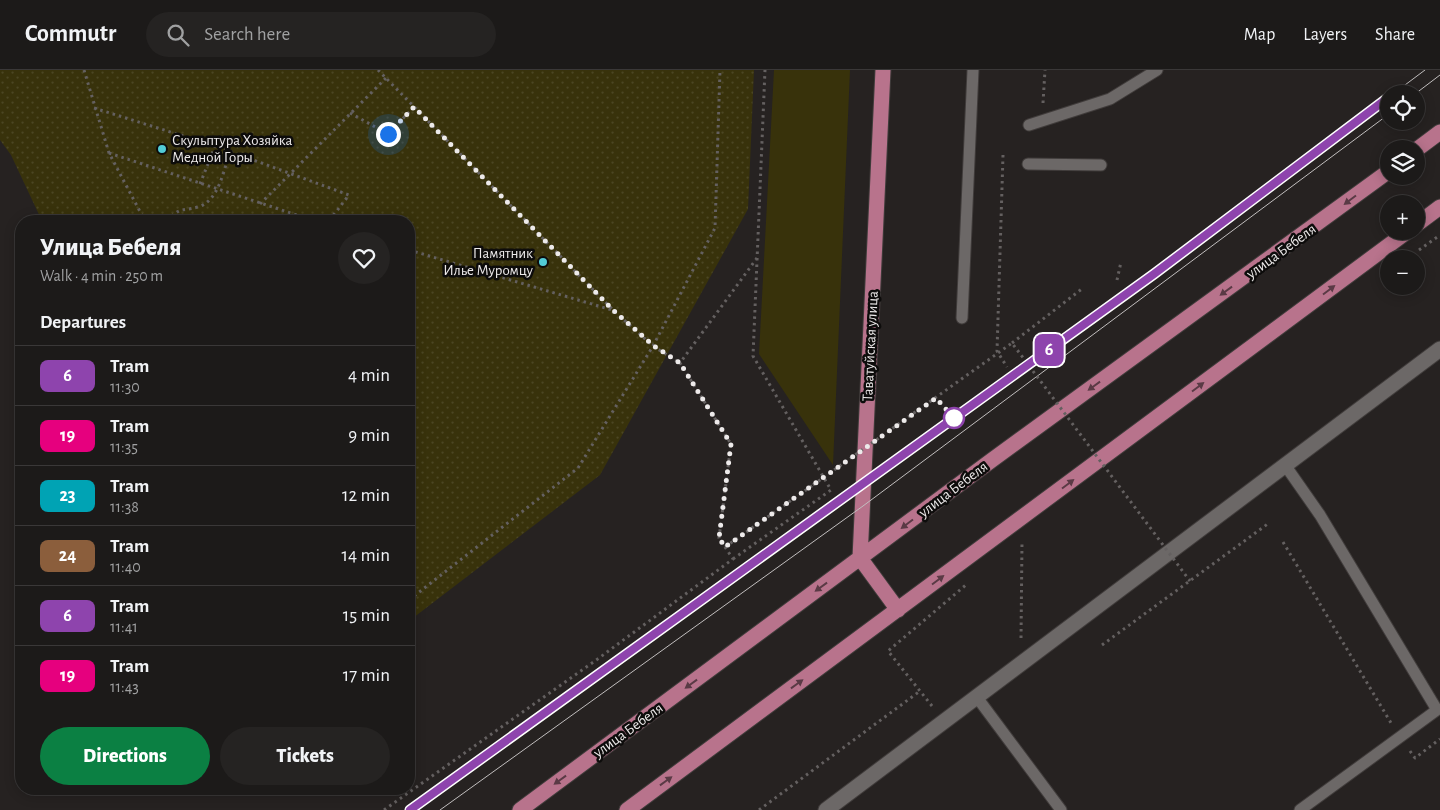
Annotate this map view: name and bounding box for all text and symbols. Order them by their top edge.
search box [146,12,496,57]
icon: search [164,21,192,49]
text: Commutr [25,22,116,46]
text: Search here [204,25,290,44]
text: Map [1244,26,1275,44]
text: Layers [1303,26,1347,44]
text: Share [1375,26,1415,44]
map controls [1380,85,1425,295]
button: locate [1380,85,1425,130]
your location [376,122,401,147]
place label: Скульптура Хозяйка Медной Горы [172,133,292,165]
button: layers [1380,140,1425,185]
marker: Скульптура Хозяйка Медной Горы [156,143,168,155]
one-way arrow [1343,195,1357,205]
button: + [1380,195,1425,240]
street label: улица Бебеля [1243,221,1319,282]
button: heart [338,232,390,284]
text: Улица Бебеля [40,236,181,260]
place label: Памятник Илье Муромцу [443,246,534,278]
button: − [1380,250,1425,295]
marker: Памятник Илье Муромцу [537,256,549,268]
text: Walk · 4 min · 250 m [40,268,163,284]
one-way arrow [1322,285,1336,295]
one-way arrow [1219,286,1233,296]
street label: Таватуйская улица [860,290,881,402]
text: Departures [40,313,126,332]
line badge: 6 [1033,334,1065,366]
text: 6 [1045,341,1053,359]
text: Tram [110,357,149,376]
text: 4 min [348,366,390,385]
text: 6 [63,367,72,385]
text: 11:30 [110,379,140,395]
one-way arrow [1087,381,1101,391]
one-way arrow [1191,381,1204,392]
unlabelled marker [943,407,965,429]
text: Tram [110,417,149,436]
text: 9 min [348,426,390,445]
text: 19 [60,427,75,445]
text: 11:35 [110,439,138,455]
street label: улица Бебеля [915,459,991,521]
text: Tram [110,477,149,496]
one-way arrow [1061,478,1074,489]
text: 12 min [342,486,390,505]
text: 23 [59,487,76,505]
text: 11:38 [110,499,139,515]
one-way arrow [900,519,914,529]
text: Tram [110,537,149,556]
text: 14 min [342,546,390,565]
text: 24 [59,547,76,565]
text: 11:40 [110,559,141,575]
one-way arrow [931,575,944,586]
one-way arrow [814,582,828,592]
text: Tram [110,597,149,616]
text: 15 min [343,606,390,625]
text: 6 [63,607,72,625]
text: 11:41 [110,619,138,635]
text: Tram [110,657,149,676]
text: 17 min [343,666,390,685]
text: 19 [60,667,75,685]
text: 11:43 [110,679,139,695]
one-way arrow [684,679,698,689]
one-way arrow [790,679,803,690]
street label: улица Бебеля [590,700,666,761]
button: Directions [40,727,210,785]
button: Tickets [220,727,390,785]
one-way arrow [554,775,567,786]
one-way arrow [660,776,673,786]

